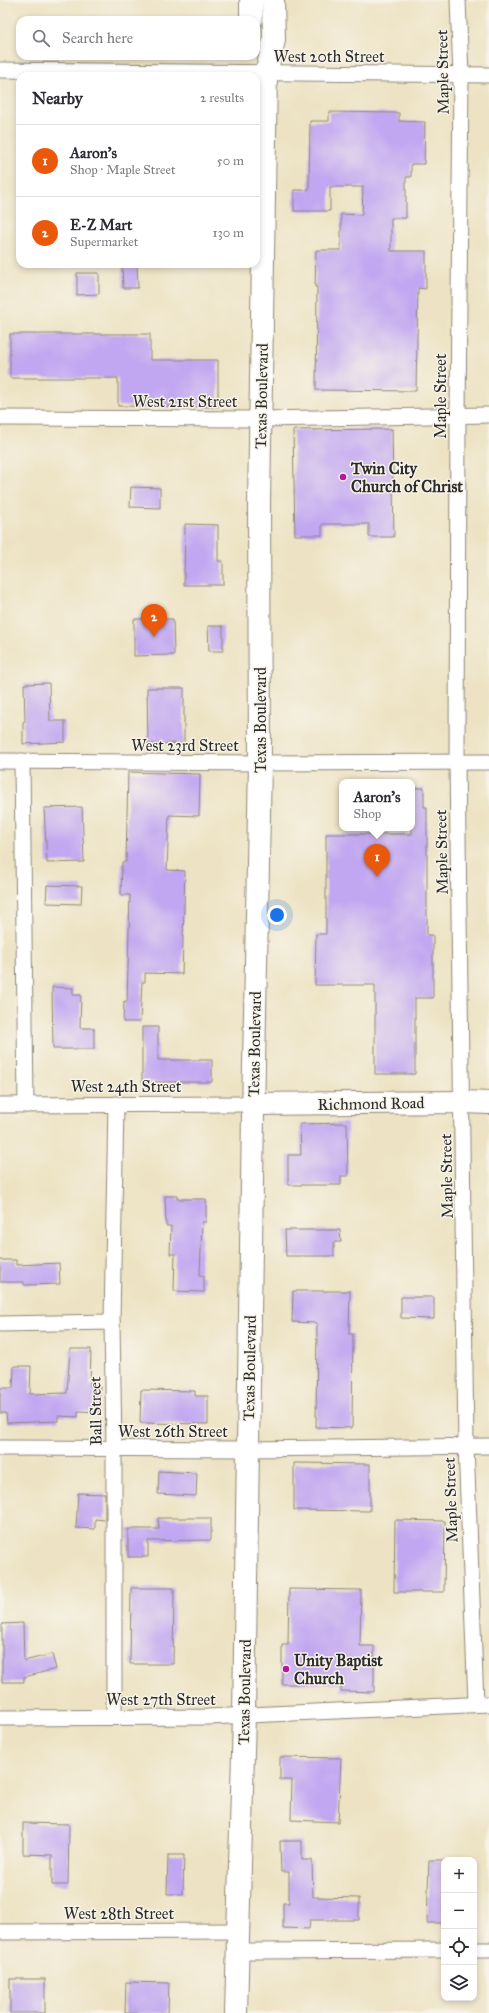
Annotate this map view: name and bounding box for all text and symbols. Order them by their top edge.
search box [16,16,260,60]
icon: search [30,27,52,49]
text: Search here [62,29,133,47]
street label: Maple Street [432,29,453,115]
street label: West 20th Street [273,47,385,66]
text: Nearby [32,88,83,109]
text: 2 results [200,90,244,106]
text: Aaron's [70,144,117,162]
text: 1 [42,153,48,169]
text: 50 m [217,153,244,169]
text: Shop · Maple Street [70,162,176,178]
text: E-Z Mart [70,216,132,234]
text: 2 [42,225,48,241]
text: 130 m [212,225,244,241]
text: Supermarket [70,234,138,250]
street label: Texas Boulevard [251,343,272,449]
street label: Maple Street [431,353,450,439]
street label: West 21st Street [132,392,238,411]
place label: Twin City Church of Christ [350,459,463,496]
marker: Twin City Church of Christ [338,472,348,482]
pin: 2 [141,604,167,637]
street label: Texas Boulevard [251,667,270,773]
street label: West 23rd Street [131,736,239,755]
popup [339,779,415,831]
text: Aaron's [354,788,400,806]
text: Shop [354,806,381,822]
street label: Maple Street [431,809,452,895]
pin: 1 [364,844,390,877]
your location [267,905,287,925]
street label: Texas Boulevard [244,991,265,1097]
street label: West 24th Street [71,1077,182,1096]
street label: Richmond Road [317,1093,425,1114]
street label: Maple Street [436,1133,457,1219]
street label: Texas Boulevard [239,1315,260,1421]
street label: Ball Street [85,1376,106,1446]
street label: West 26th Street [118,1422,228,1441]
street label: Maple Street [440,1457,461,1543]
street label: Texas Boulevard [234,1639,255,1745]
place label: Unity Baptist Church [294,1651,383,1688]
marker: Unity Baptist Church [281,1664,291,1674]
street label: West 27th Street [106,1690,216,1709]
map controls [441,1857,477,2001]
button: + [441,1857,477,1893]
button: − [441,1893,477,1929]
street label: West 28th Street [64,1904,174,1923]
button: locate [441,1929,477,1965]
button: layers [441,1965,477,2001]

